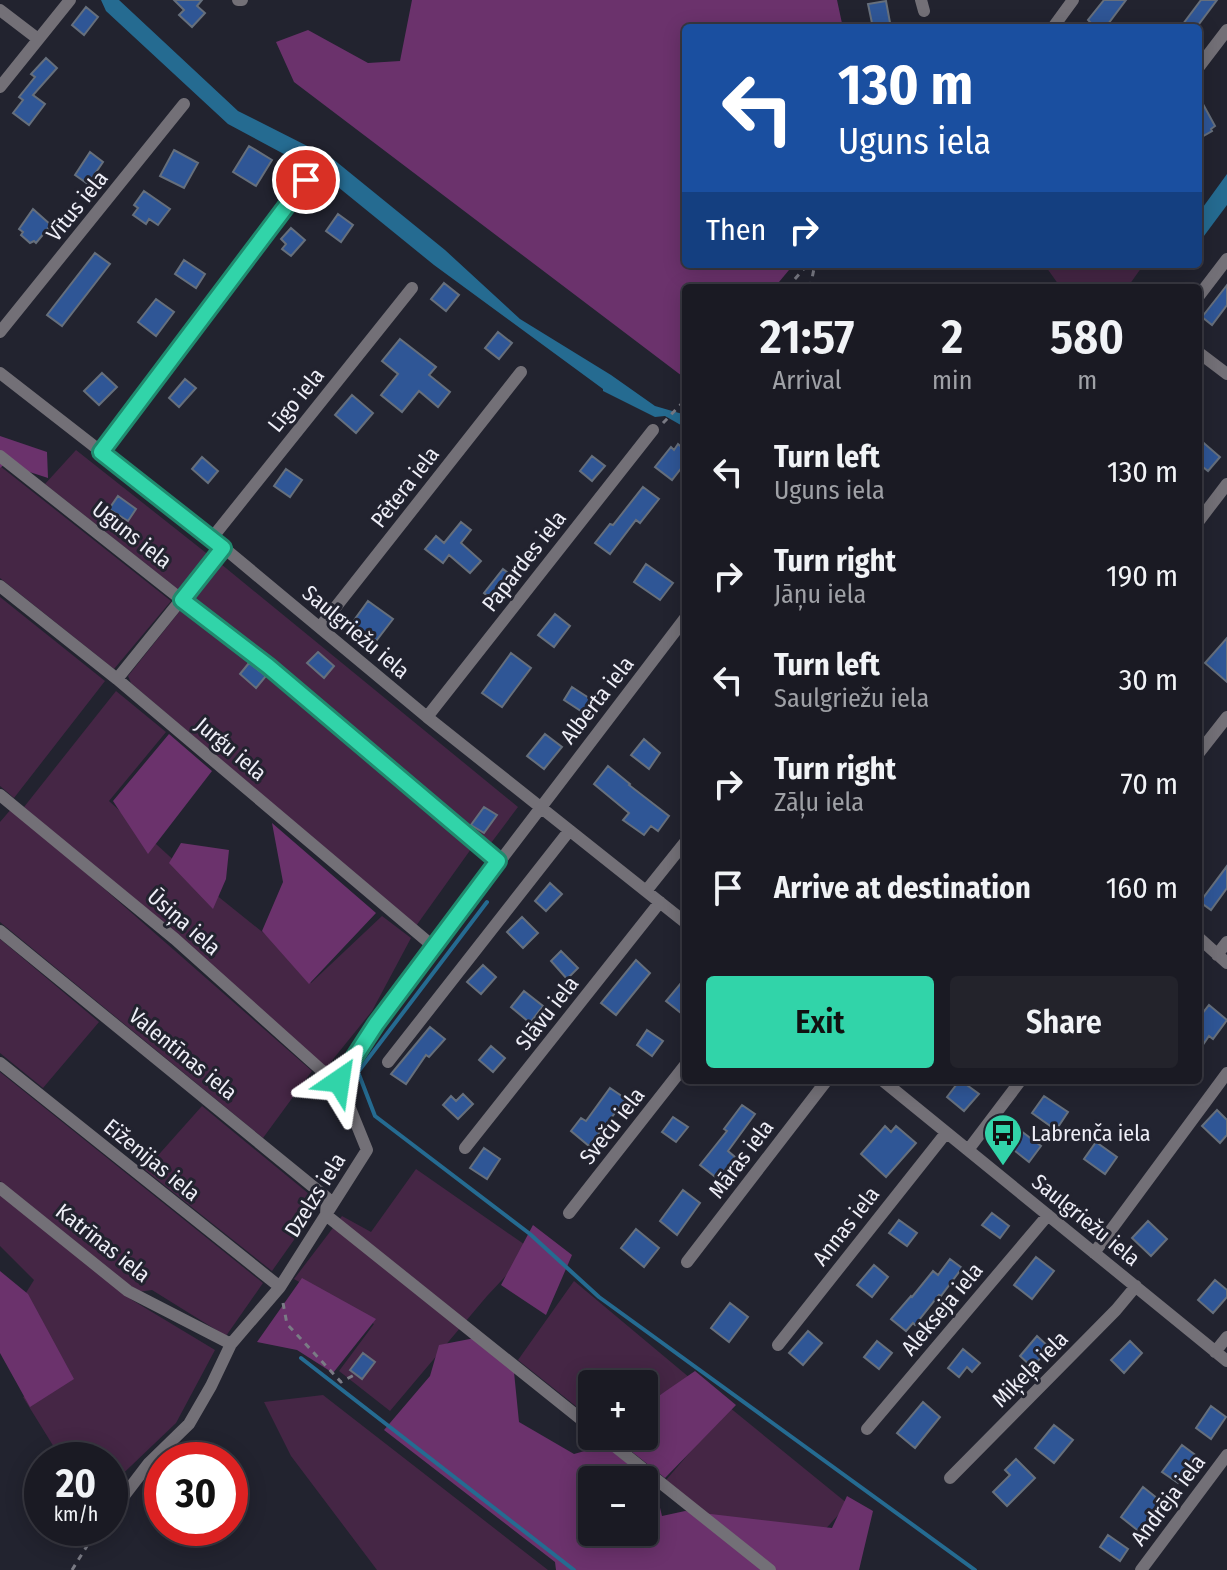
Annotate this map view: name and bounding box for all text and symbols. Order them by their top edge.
text: 130 m [838,52,973,119]
icon: left [706,56,810,160]
text: Uguns iela [838,120,991,164]
pin [272,146,340,214]
icon: arrive [284,158,328,202]
street label: Vītus iela [40,165,114,247]
icon: right [782,208,826,252]
text: Then [706,212,766,248]
text: 21:57 [760,308,854,366]
text: 2 [941,308,963,366]
text: 580 [1050,308,1124,366]
street label: Līgo iela [262,362,330,438]
text: Arrival [773,365,842,396]
text: min [932,365,972,396]
text: m [1077,365,1097,396]
text: Turn left [774,439,880,475]
street label: Pētera iela [365,441,445,533]
icon: left [706,450,750,494]
text: 130 m [1107,454,1178,490]
text: Uguns iela [774,475,885,506]
street label: Uguns iela [87,496,177,574]
street label: Papardes iela [476,505,572,617]
text: Turn right [774,543,896,579]
icon: right [706,554,750,598]
text: 190 m [1106,558,1178,594]
street label: Saulgriežu iela [297,579,415,685]
text: Jāņu iela [774,579,866,610]
text: Turn left [774,647,880,683]
street label: Alberta iela [554,651,640,749]
icon: left [706,658,750,702]
text: 30 m [1119,662,1178,698]
text: Saulgriežu iela [774,683,929,714]
street label: Jurģu iela [190,711,272,787]
text: Turn right [774,751,896,787]
icon: right [706,762,750,806]
text: 70 m [1120,766,1178,802]
text: Zāļu iela [774,787,864,818]
icon: arrive [706,866,750,910]
text: Arrive at destination [774,870,1031,906]
text: 160 m [1106,870,1178,906]
street label: Ūsiņa iela [141,883,226,962]
street label: Slāvu iela [510,971,584,1055]
button: Exit [706,976,934,1068]
button: Share [950,976,1178,1068]
street label: Valentīnas iela [123,1002,243,1106]
position arrow [297,1039,381,1123]
street label: Sveču iela [574,1082,650,1170]
bus stop icon: Labrenča iela [982,1112,1024,1167]
street label: Eiženijas iela [98,1113,206,1207]
street label: Māras iela [703,1114,779,1204]
place label: Labrenča iela [1031,1120,1151,1147]
street label: Dzelzs iela [279,1148,351,1242]
street label: Saulgriežu iela [1026,1168,1146,1272]
street label: Annas iela [807,1181,885,1271]
street label: Katrīnas iela [50,1198,156,1288]
street label: Alekseja iela [895,1257,989,1361]
street label: Miķeļa iela [986,1325,1074,1413]
map controls [578,1370,658,1546]
button: + [578,1370,658,1450]
speed limit sign: 30 [144,1442,248,1546]
street label: Andrēja iela [1125,1449,1211,1551]
text: 20 [56,1460,96,1508]
button: − [578,1466,658,1546]
text: km/h [54,1502,98,1526]

